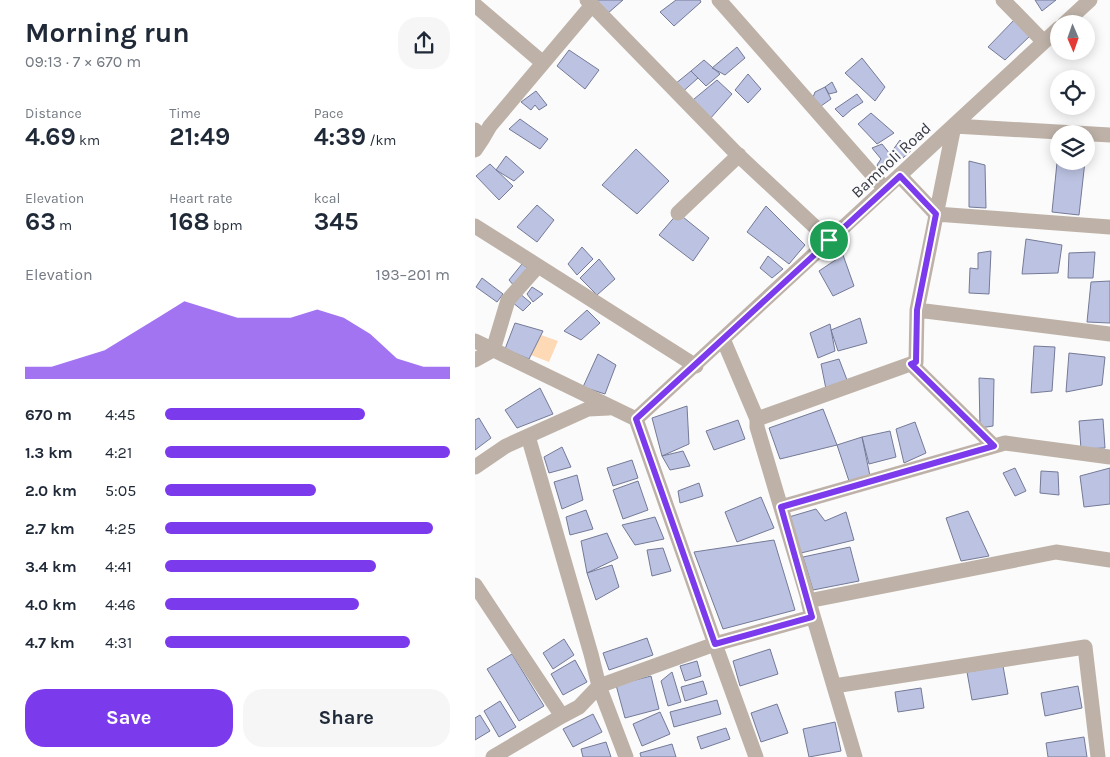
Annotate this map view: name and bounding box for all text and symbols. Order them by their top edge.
north arrow [1050,15,1095,60]
map controls [1050,15,1095,170]
text: Morning run [25,16,190,49]
button: share [398,17,450,69]
text: 09:13 · 7 × 670 m [25,52,141,71]
button: locate [1050,70,1095,115]
text: Distance [25,105,82,122]
text: Time [169,105,201,122]
text: Pace [314,105,344,122]
street label: Bamnoli Road [847,118,935,202]
text: 4.69 [25,122,76,151]
text: 21:49 [169,122,230,151]
text: 4:39 [314,122,366,151]
button: layers [1050,125,1095,170]
text: km [76,132,100,149]
text: /km [366,132,396,149]
text: Elevation [25,190,84,207]
text: Heart rate [169,190,232,207]
text: kcal [314,190,340,207]
text: 63 [25,207,56,236]
text: 168 [169,207,210,236]
text: 345 [314,207,359,236]
text: m [56,217,72,234]
text: bpm [210,217,243,234]
pin [808,219,850,261]
icon: arrive [815,226,843,254]
text: Elevation [25,265,93,284]
text: 193–201 m [376,265,450,284]
text: 670 m [25,405,72,424]
text: 4:45 [105,405,136,424]
text: 1.3 km [25,443,73,462]
text: 4:21 [105,443,132,462]
text: 2.0 km [25,481,77,500]
text: 5:05 [105,481,136,500]
text: 2.7 km [25,519,75,538]
text: 4:25 [105,519,136,538]
text: 3.4 km [25,557,77,576]
text: 4:41 [105,557,132,576]
text: 4.0 km [25,595,77,614]
text: 4:46 [105,595,136,614]
text: 4.7 km [25,633,75,652]
text: 4:31 [105,633,132,652]
button: Save [25,689,233,747]
button: Share [243,689,450,747]

